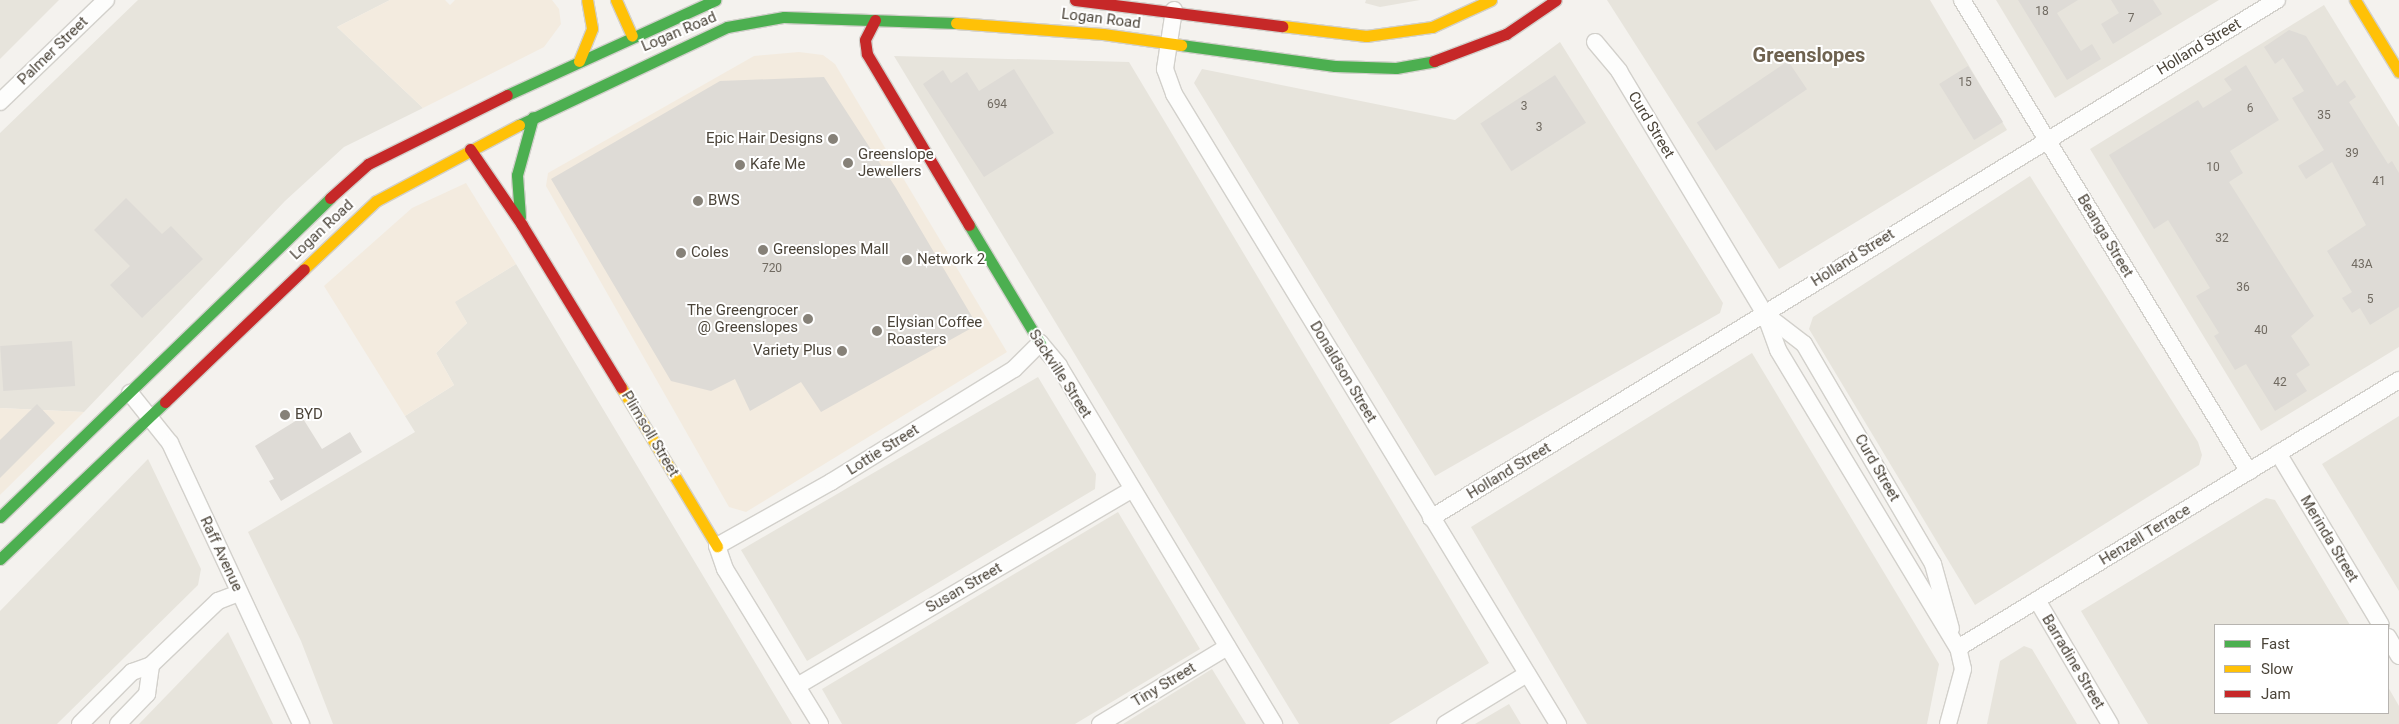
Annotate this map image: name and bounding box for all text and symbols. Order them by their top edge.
street label: Logan Road [1060,5,1142,33]
house number: 18 [2035,5,2049,19]
street label: Logan Road [639,8,719,56]
house number: 7 [2128,12,2134,26]
street label: Palmer Street [14,13,92,89]
street label: Holland Street [2154,15,2244,79]
district label: Greenslopes [1753,43,1865,67]
house number: 15 [1958,76,1972,90]
street label: Curd Street [1624,88,1678,162]
house number: 694 [987,98,1007,112]
house number: 3 [1521,100,1527,114]
house number: 6 [2247,102,2253,116]
house number: 35 [2317,109,2331,123]
house number: 3 [1536,121,1542,135]
place label: Epic Hair Designs [706,130,823,148]
marker: Epic Hair Designs [827,133,839,145]
place label: Greenslope Jewellers [858,145,934,180]
house number: 39 [2345,147,2359,161]
place label: Kafe Me [750,156,805,174]
marker: Greenslope Jewellers [842,157,854,169]
marker: Kafe Me [734,159,746,171]
house number: 10 [2206,161,2220,175]
house number: 41 [2372,175,2386,189]
street label: Beanga Street [2073,191,2137,281]
place label: BWS [708,192,740,210]
marker: BWS [692,195,704,207]
street label: Logan Road [287,196,357,264]
street label: Holland Street [1808,225,1898,291]
house number: 32 [2215,232,2229,246]
place label: Greenslopes Mall [773,241,889,259]
place label: Coles [691,244,729,262]
marker: Greenslopes Mall [757,244,769,256]
marker: Coles [675,247,687,259]
place label: Network 2 [917,251,985,269]
marker: Network 2 [901,254,913,266]
house number: 43A [2351,258,2373,272]
house number: 720 [762,262,782,276]
house number: 36 [2236,281,2250,295]
house number: 5 [2367,293,2373,307]
place label: The Greengrocer @ Greenslopes [687,301,798,336]
marker: The Greengrocer @ Greenslopes [802,313,814,325]
place label: Elysian Coffee Roasters [887,313,982,348]
street label: Donaldson Street [1306,318,1380,426]
house number: 40 [2254,324,2268,338]
marker: Elysian Coffee Roasters [871,325,883,337]
street label: Sackville Street [1025,326,1095,422]
place label: Variety Plus [753,342,832,360]
marker: Variety Plus [836,345,848,357]
house number: 42 [2273,376,2287,390]
street label: Plimsoll Street [617,388,683,480]
place label: BYD [295,406,323,424]
marker: BYD [279,409,291,421]
street label: Lottie Street [844,421,922,479]
street label: Curd Street [1851,431,1903,505]
street label: Holland Street [1464,439,1554,503]
street label: Merinda Street [2296,492,2362,586]
street label: Henzell Terrace [2096,501,2194,569]
street label: Raff Avenue [196,514,246,594]
street label: Susan Street [923,559,1005,617]
street label: Barradine Street [2038,611,2108,713]
legend [2214,624,2389,714]
text: Fast [2261,635,2290,653]
street label: Tiny Street [1129,659,1199,711]
text: Slow [2261,660,2293,678]
text: Jam [2261,685,2291,703]

